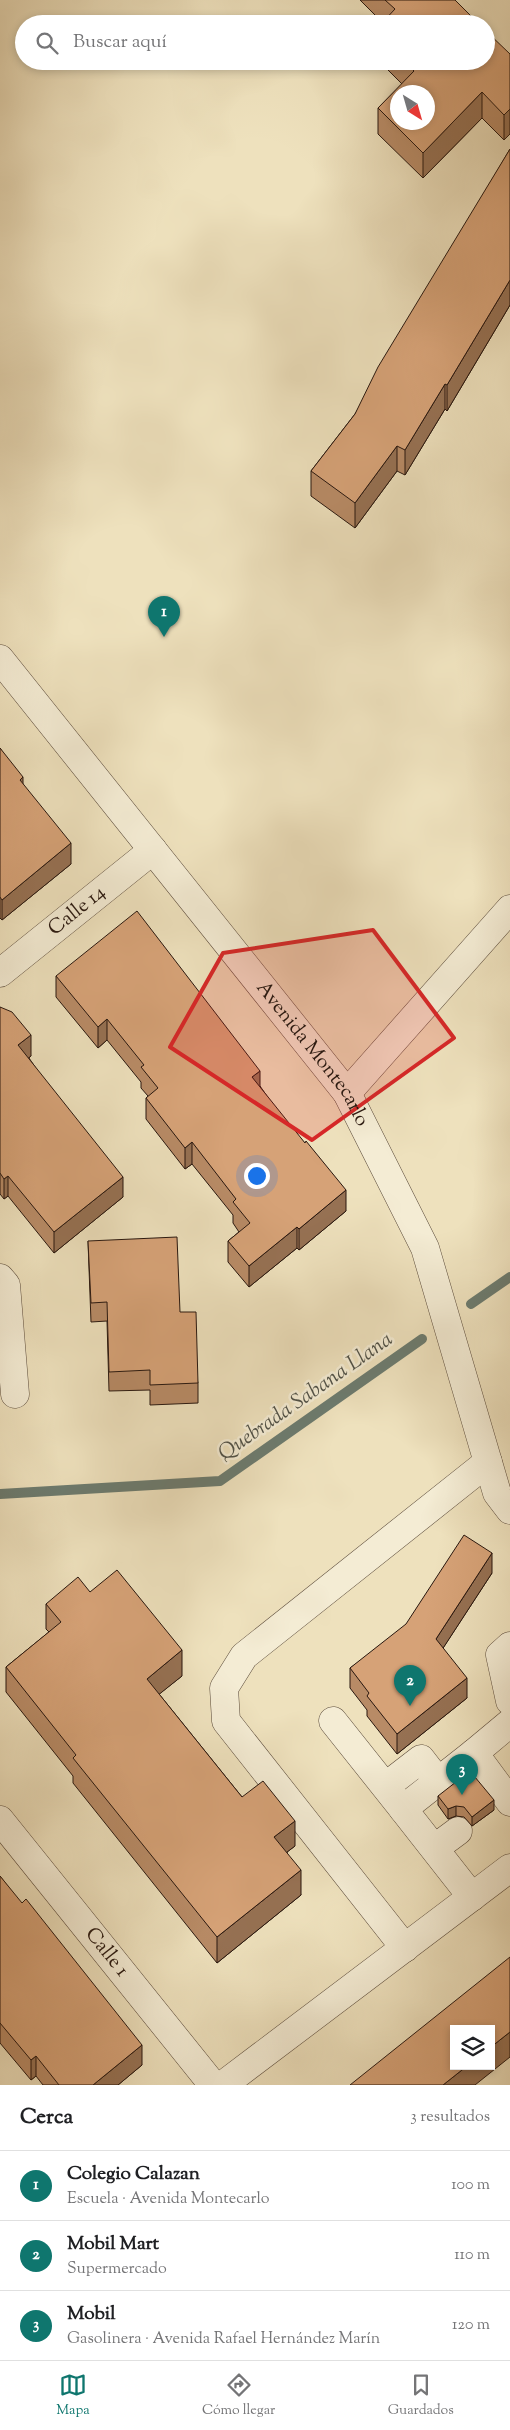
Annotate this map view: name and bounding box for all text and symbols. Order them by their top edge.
search box [15,15,495,70]
icon: search [33,29,61,57]
text: Buscar aquí [73,29,167,56]
north arrow [390,85,435,130]
pin: 1 [148,596,180,637]
street label: Calle 14 [42,879,112,943]
street label: Avenida Montecarlo [249,975,376,1132]
your location [244,1163,270,1189]
water label: Quebrada Sabana Llana [213,1325,400,1469]
pin: 2 [394,1665,426,1706]
pin: 3 [446,1754,478,1795]
street label: Calle 1 [78,1921,136,1984]
map controls [450,2025,495,2070]
button: layers [450,2025,495,2070]
text: Cerca [20,2103,73,2133]
text: 3 resultados [410,2106,490,2129]
text: Colegio Calazan [67,2161,200,2188]
text: 1 [33,2174,39,2197]
text: 100 m [451,2174,490,2197]
text: Escuela · Avenida Montecarlo [67,2188,270,2211]
text: Mobil Mart [67,2231,159,2258]
text: 2 [32,2244,40,2267]
text: 110 m [454,2244,490,2267]
text: Supermercado [67,2258,167,2281]
text: Mobil [67,2301,115,2328]
text: 3 [33,2314,39,2337]
text: 120 m [452,2314,490,2337]
text: Gasolinera · Avenida Rafael Hernández Marín [67,2328,380,2351]
tab: Mapa [56,2371,90,2421]
tab: Cómo llegar [202,2371,275,2421]
tab: Guardados [388,2371,454,2421]

